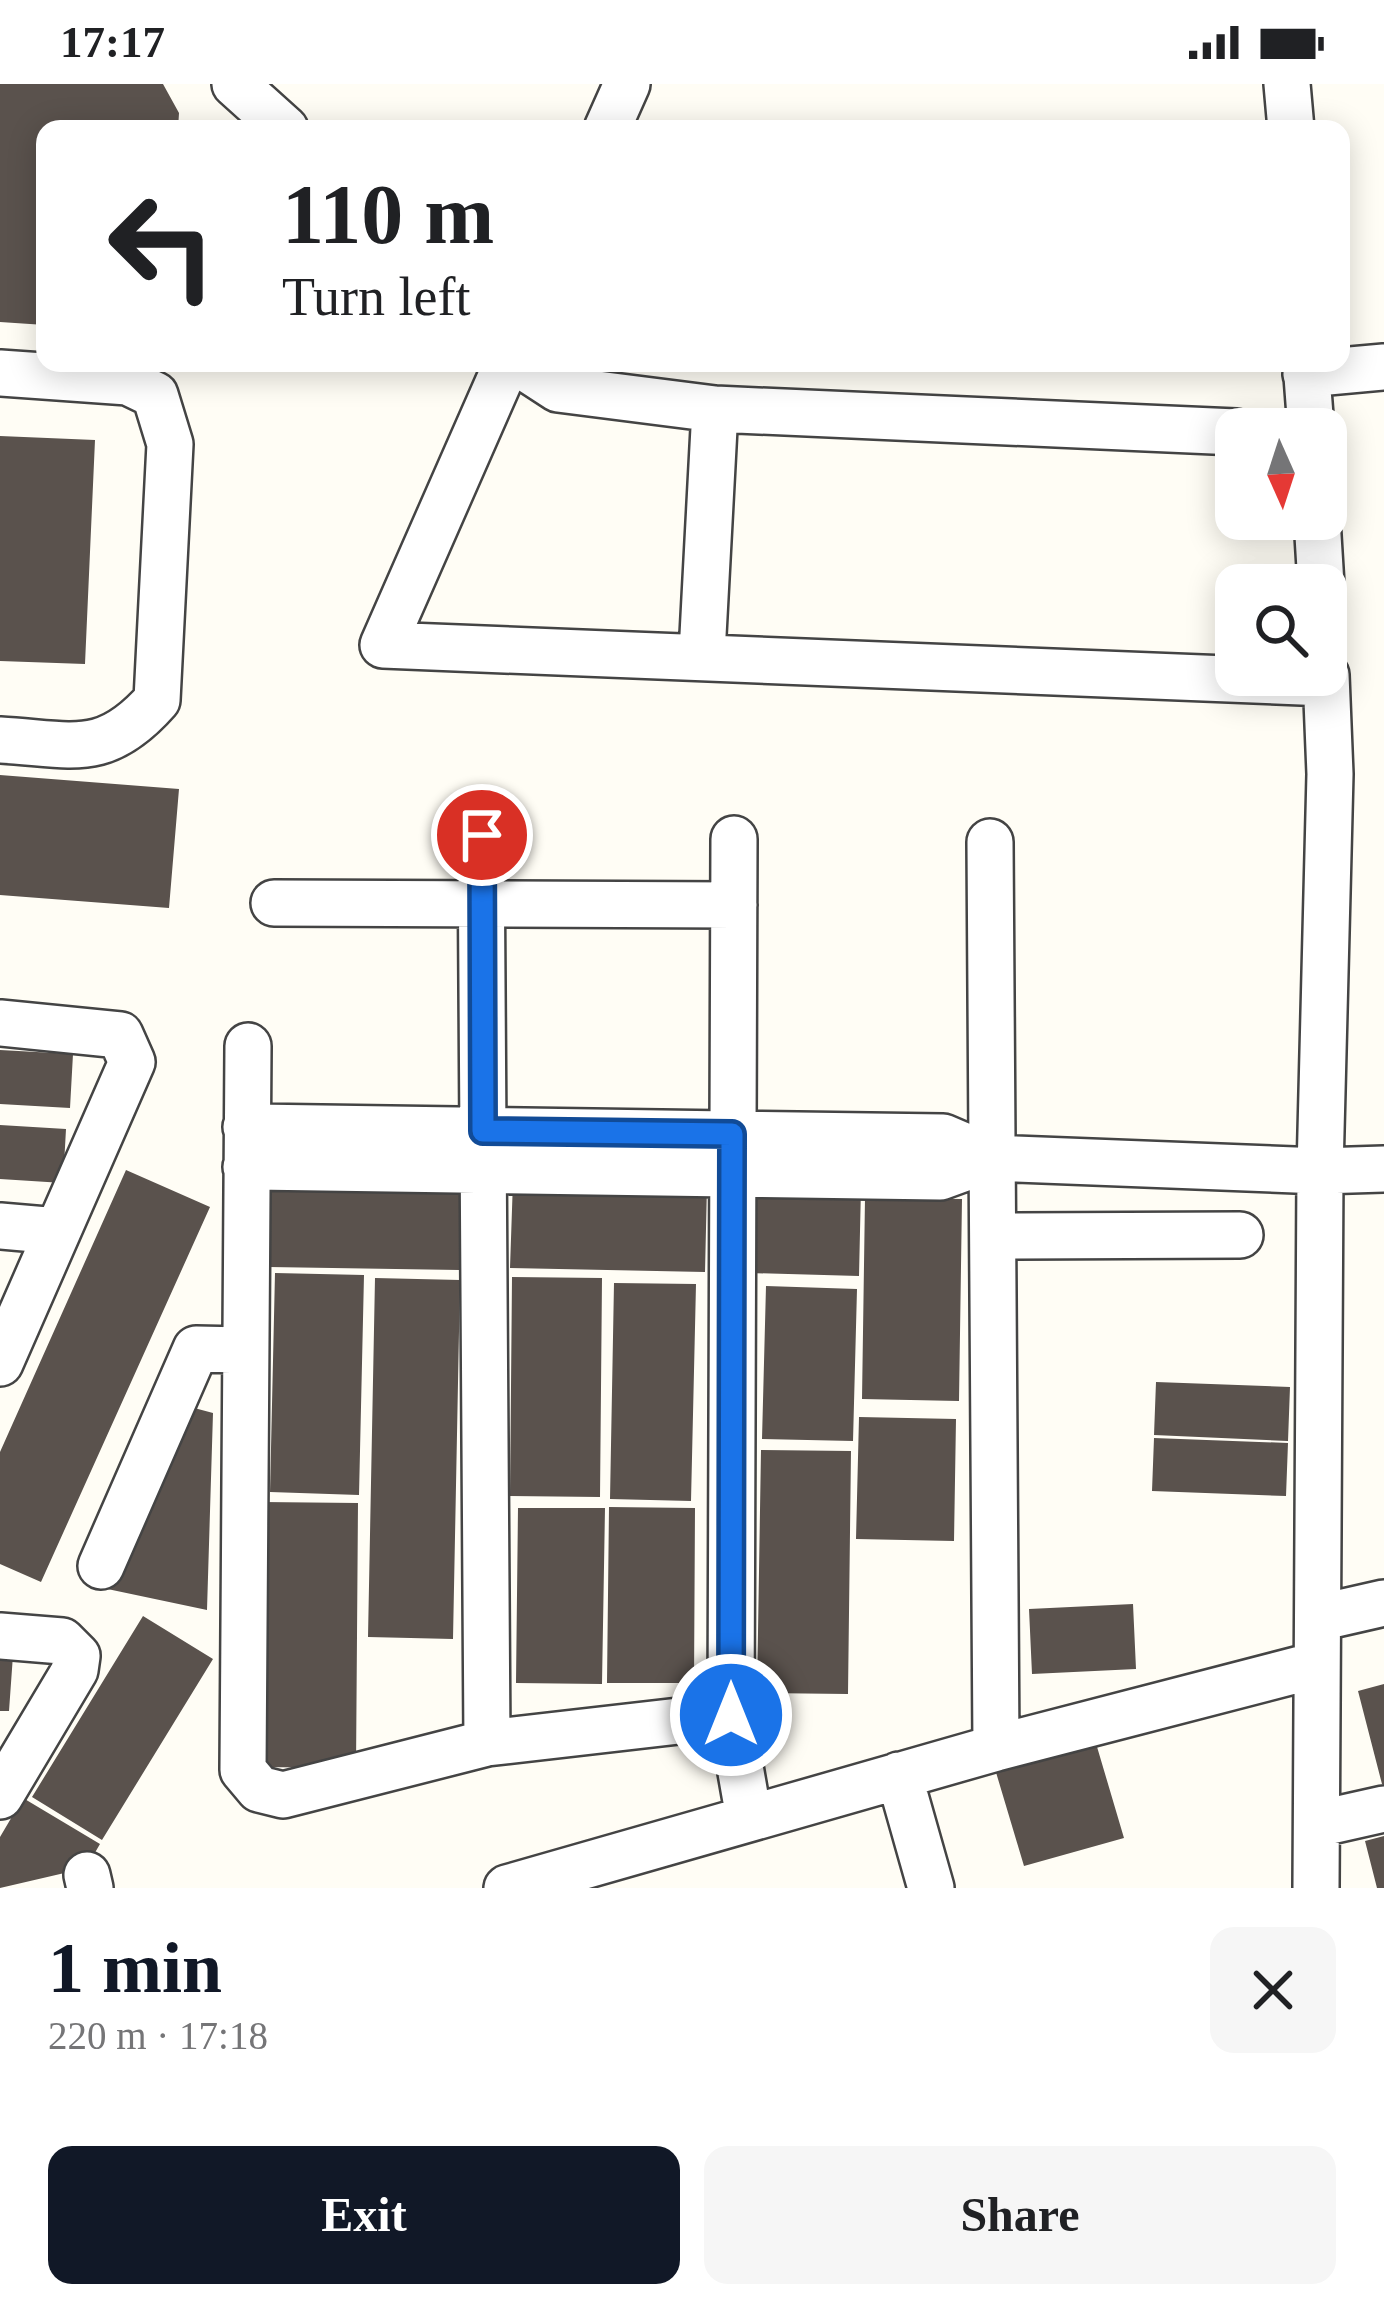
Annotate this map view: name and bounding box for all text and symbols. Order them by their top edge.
text: 17:17 [60,17,165,67]
icon: left [84,168,240,324]
text: 110 m [282,168,494,261]
text: Turn left [282,267,471,327]
north arrow [1215,408,1347,540]
map controls [1215,408,1347,696]
button: search [1215,564,1347,696]
pin [431,784,533,886]
icon: arrive [449,802,515,868]
position arrow [668,1652,794,1778]
button: close [1210,1927,1336,2053]
text: 1 min [48,1928,222,2008]
text: 220 m · 17:18 [48,2014,268,2057]
button: Exit [48,2146,680,2284]
button: Share [704,2146,1336,2284]

